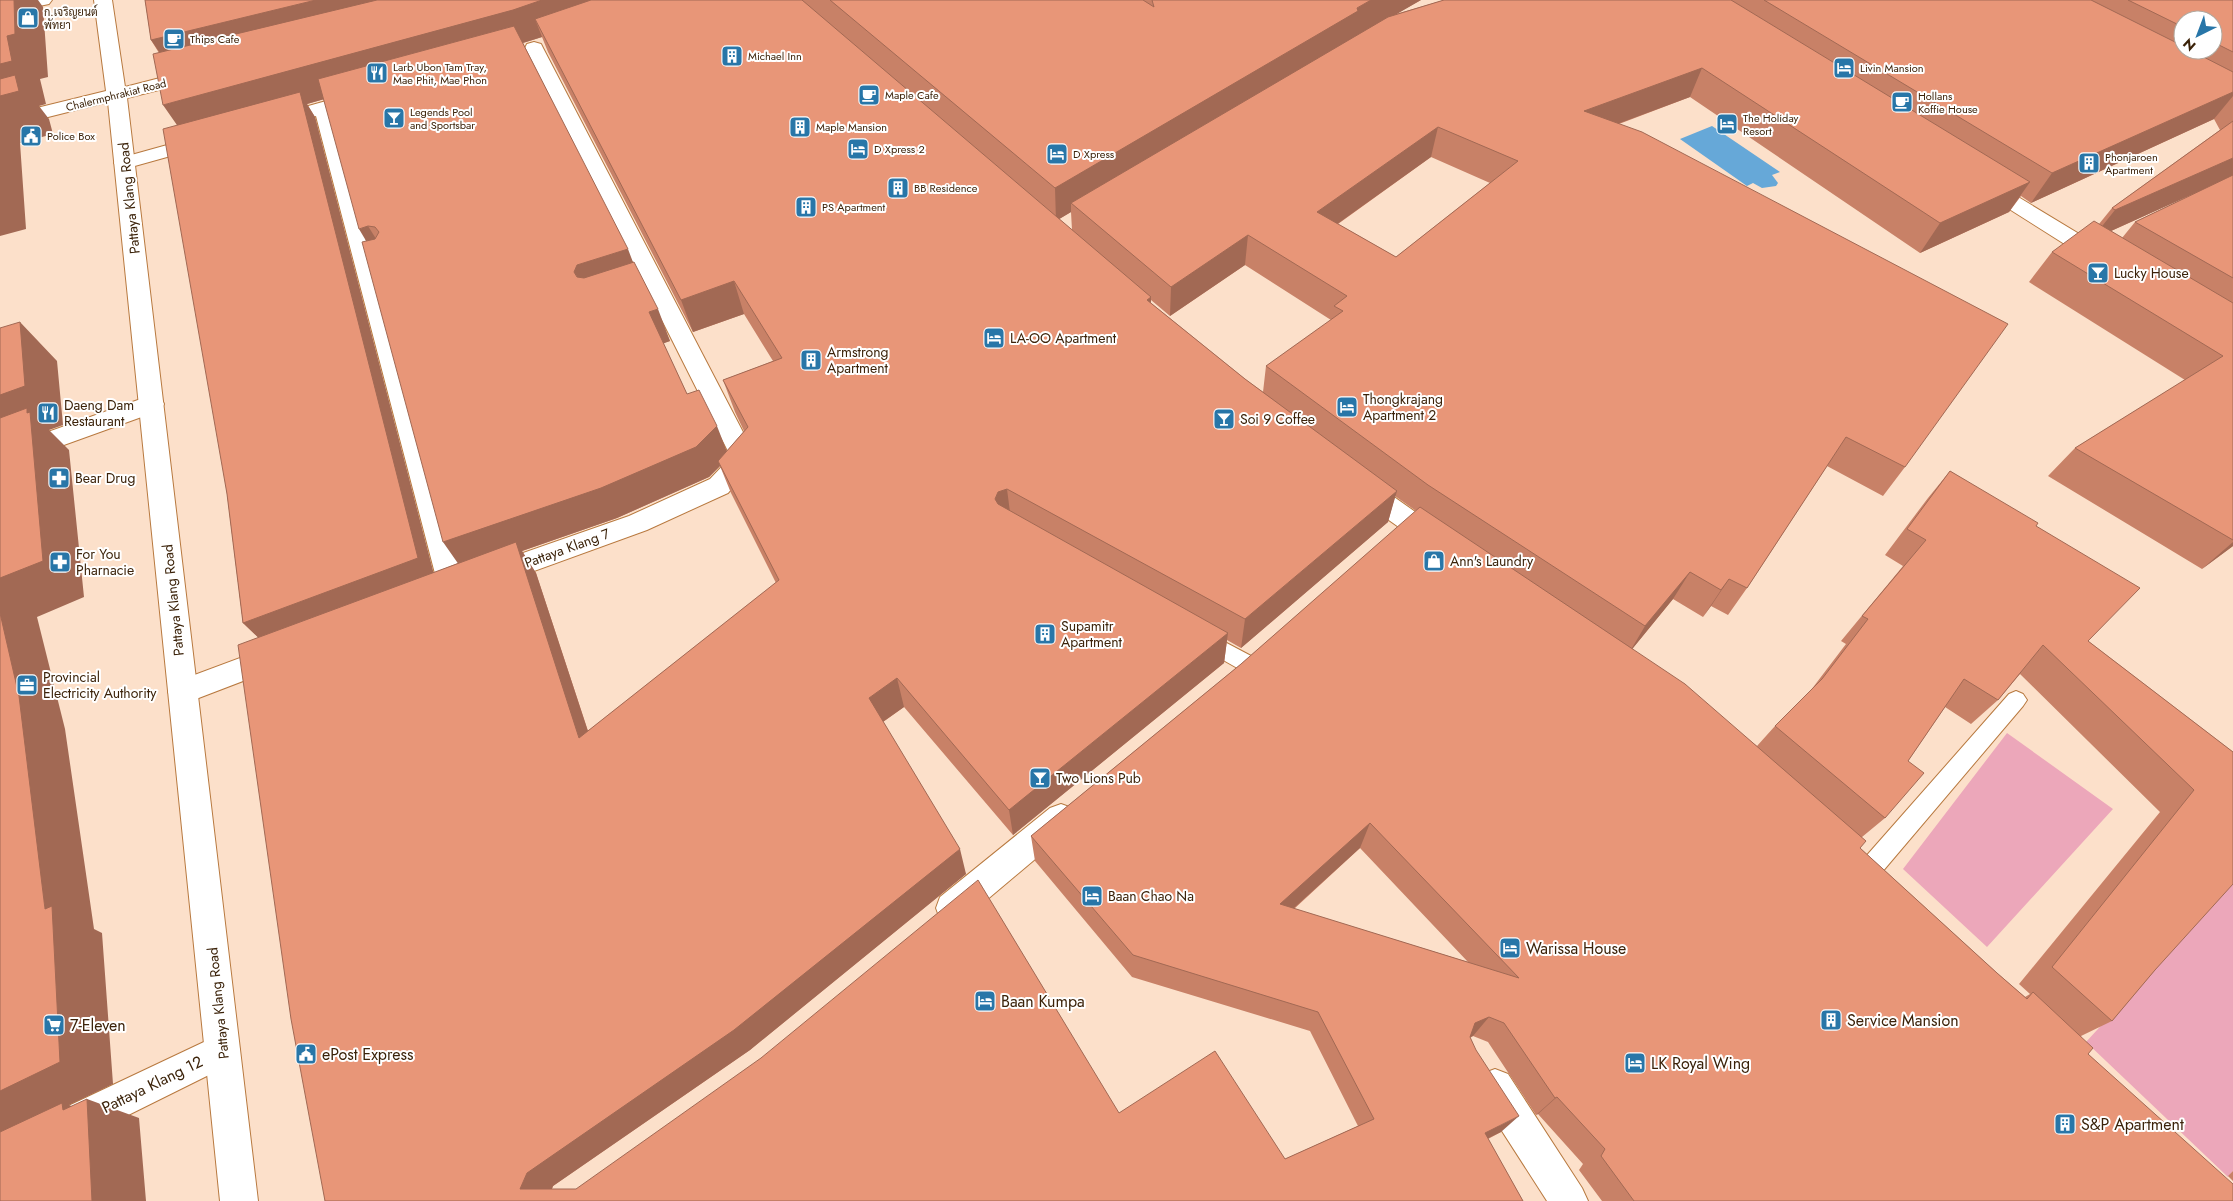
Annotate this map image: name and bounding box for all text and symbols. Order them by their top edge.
place label: ก.เจริญยนต์ พัทยา [44,4,98,33]
shop icon: ก.เจริญยนต์ พัทยา [16,6,40,30]
north arrow [2173,10,2223,60]
cafe icon: Thips Cafe [162,27,186,51]
place label: Thips Cafe [190,31,240,47]
text: N [2178,34,2200,56]
building icon: Michael Inn [720,44,744,68]
place label: Michael Inn [748,48,802,64]
hotel icon: Livin Mansion [1832,56,1856,80]
place label: Larb Ubon Tam Tray, Mae Phit, Mae Phon [393,59,487,88]
place label: Livin Mansion [1860,60,1924,76]
restaurant icon: Larb Ubon Tam Tray, Mae Phit, Mae Phon [365,61,389,85]
street label: Chalermphrakiat Road [64,75,168,115]
cafe icon: Maple Cafe [857,83,881,107]
place label: Maple Cafe [885,87,939,103]
place label: Hollans Koffie House [1918,88,1978,117]
cafe icon: Hollans Koffie House [1890,90,1914,114]
place label: Legends Pool and Sportsbar [410,104,475,133]
bar icon: Legends Pool and Sportsbar [382,106,406,130]
place label: The Holiday Resort [1743,110,1799,139]
hotel icon: The Holiday Resort [1715,112,1739,136]
building icon: Maple Mansion [788,115,812,139]
place label: Maple Mansion [816,119,887,135]
public building icon: Police Box [19,124,43,148]
place label: Police Box [47,128,95,144]
hotel icon: D Xpress 2 [846,137,870,161]
street label: Pattaya Klang Road [113,141,145,255]
place label: D Xpress 2 [874,141,925,157]
hotel icon: D Xpress [1045,142,1069,166]
place label: D Xpress [1073,146,1115,162]
place label: Phonjaroen Apartment [2105,149,2158,178]
building icon: Phonjaroen Apartment [2077,151,2101,175]
building icon: BB Residence [886,176,910,200]
place label: BB Residence [914,180,978,196]
building icon: PS Apartment [794,195,818,219]
place label: PS Apartment [822,199,886,215]
bar icon: Lucky House [2086,261,2110,285]
place label: Lucky House [2114,263,2189,283]
hotel icon: LA-OO Apartment [982,326,1006,350]
place label: LA-OO Apartment [1010,328,1117,348]
place label: Armstrong Apartment [827,342,889,378]
building icon: Armstrong Apartment [799,348,823,372]
place label: Thongkrajang Apartment 2 [1363,389,1443,425]
place label: Daeng Dam Restaurant [64,395,134,431]
hotel icon: Thongkrajang Apartment 2 [1335,395,1359,419]
restaurant icon: Daeng Dam Restaurant [36,401,60,425]
bar icon: Soi 9 Coffee [1212,407,1236,431]
place label: Soi 9 Coffee [1240,409,1315,429]
pharmacy icon: Bear Drug [47,466,71,490]
place label: Bear Drug [75,468,135,488]
street label: Pattaya Klang 7 [522,523,613,573]
street label: Pattaya Klang Road [157,543,189,657]
place label: For You Pharnacie [76,544,134,580]
shop icon: Ann's Laundry [1422,549,1446,573]
pharmacy icon: For You Pharnacie [48,550,72,574]
place label: Ann's Laundry [1450,551,1534,571]
place label: Supamitr Apartment [1061,616,1123,652]
building icon: Supamitr Apartment [1033,622,1057,646]
place label: Provincial Electricity Authority [43,667,157,703]
office icon: Provincial Electricity Authority [15,673,39,697]
bar icon: Two Lions Pub [1028,766,1052,790]
place label: Two Lions Pub [1056,768,1141,788]
hotel icon: Baan Chao Na [1080,884,1104,908]
place label: Baan Chao Na [1108,886,1194,906]
hotel icon: Warissa House [1498,936,1522,960]
place label: Warissa House [1526,937,1626,960]
street label: Pattaya Klang Road [202,946,234,1060]
hotel icon: Baan Kumpa [973,989,997,1013]
place label: Baan Kumpa [1001,990,1085,1013]
building icon: Service Mansion [1819,1008,1843,1032]
place label: Service Mansion [1847,1009,1959,1032]
supermarket icon: 7-Eleven [42,1013,66,1037]
place label: 7-Eleven [70,1014,126,1037]
public building icon: ePost Express [294,1042,318,1066]
place label: ePost Express [322,1043,413,1066]
street label: Pattaya Klang 12 [98,1050,207,1119]
hotel icon: LK Royal Wing [1623,1051,1647,1075]
place label: LK Royal Wing [1651,1052,1750,1075]
building icon: S&P Apartment [2053,1112,2077,1136]
place label: S&P Apartment [2081,1113,2184,1136]

